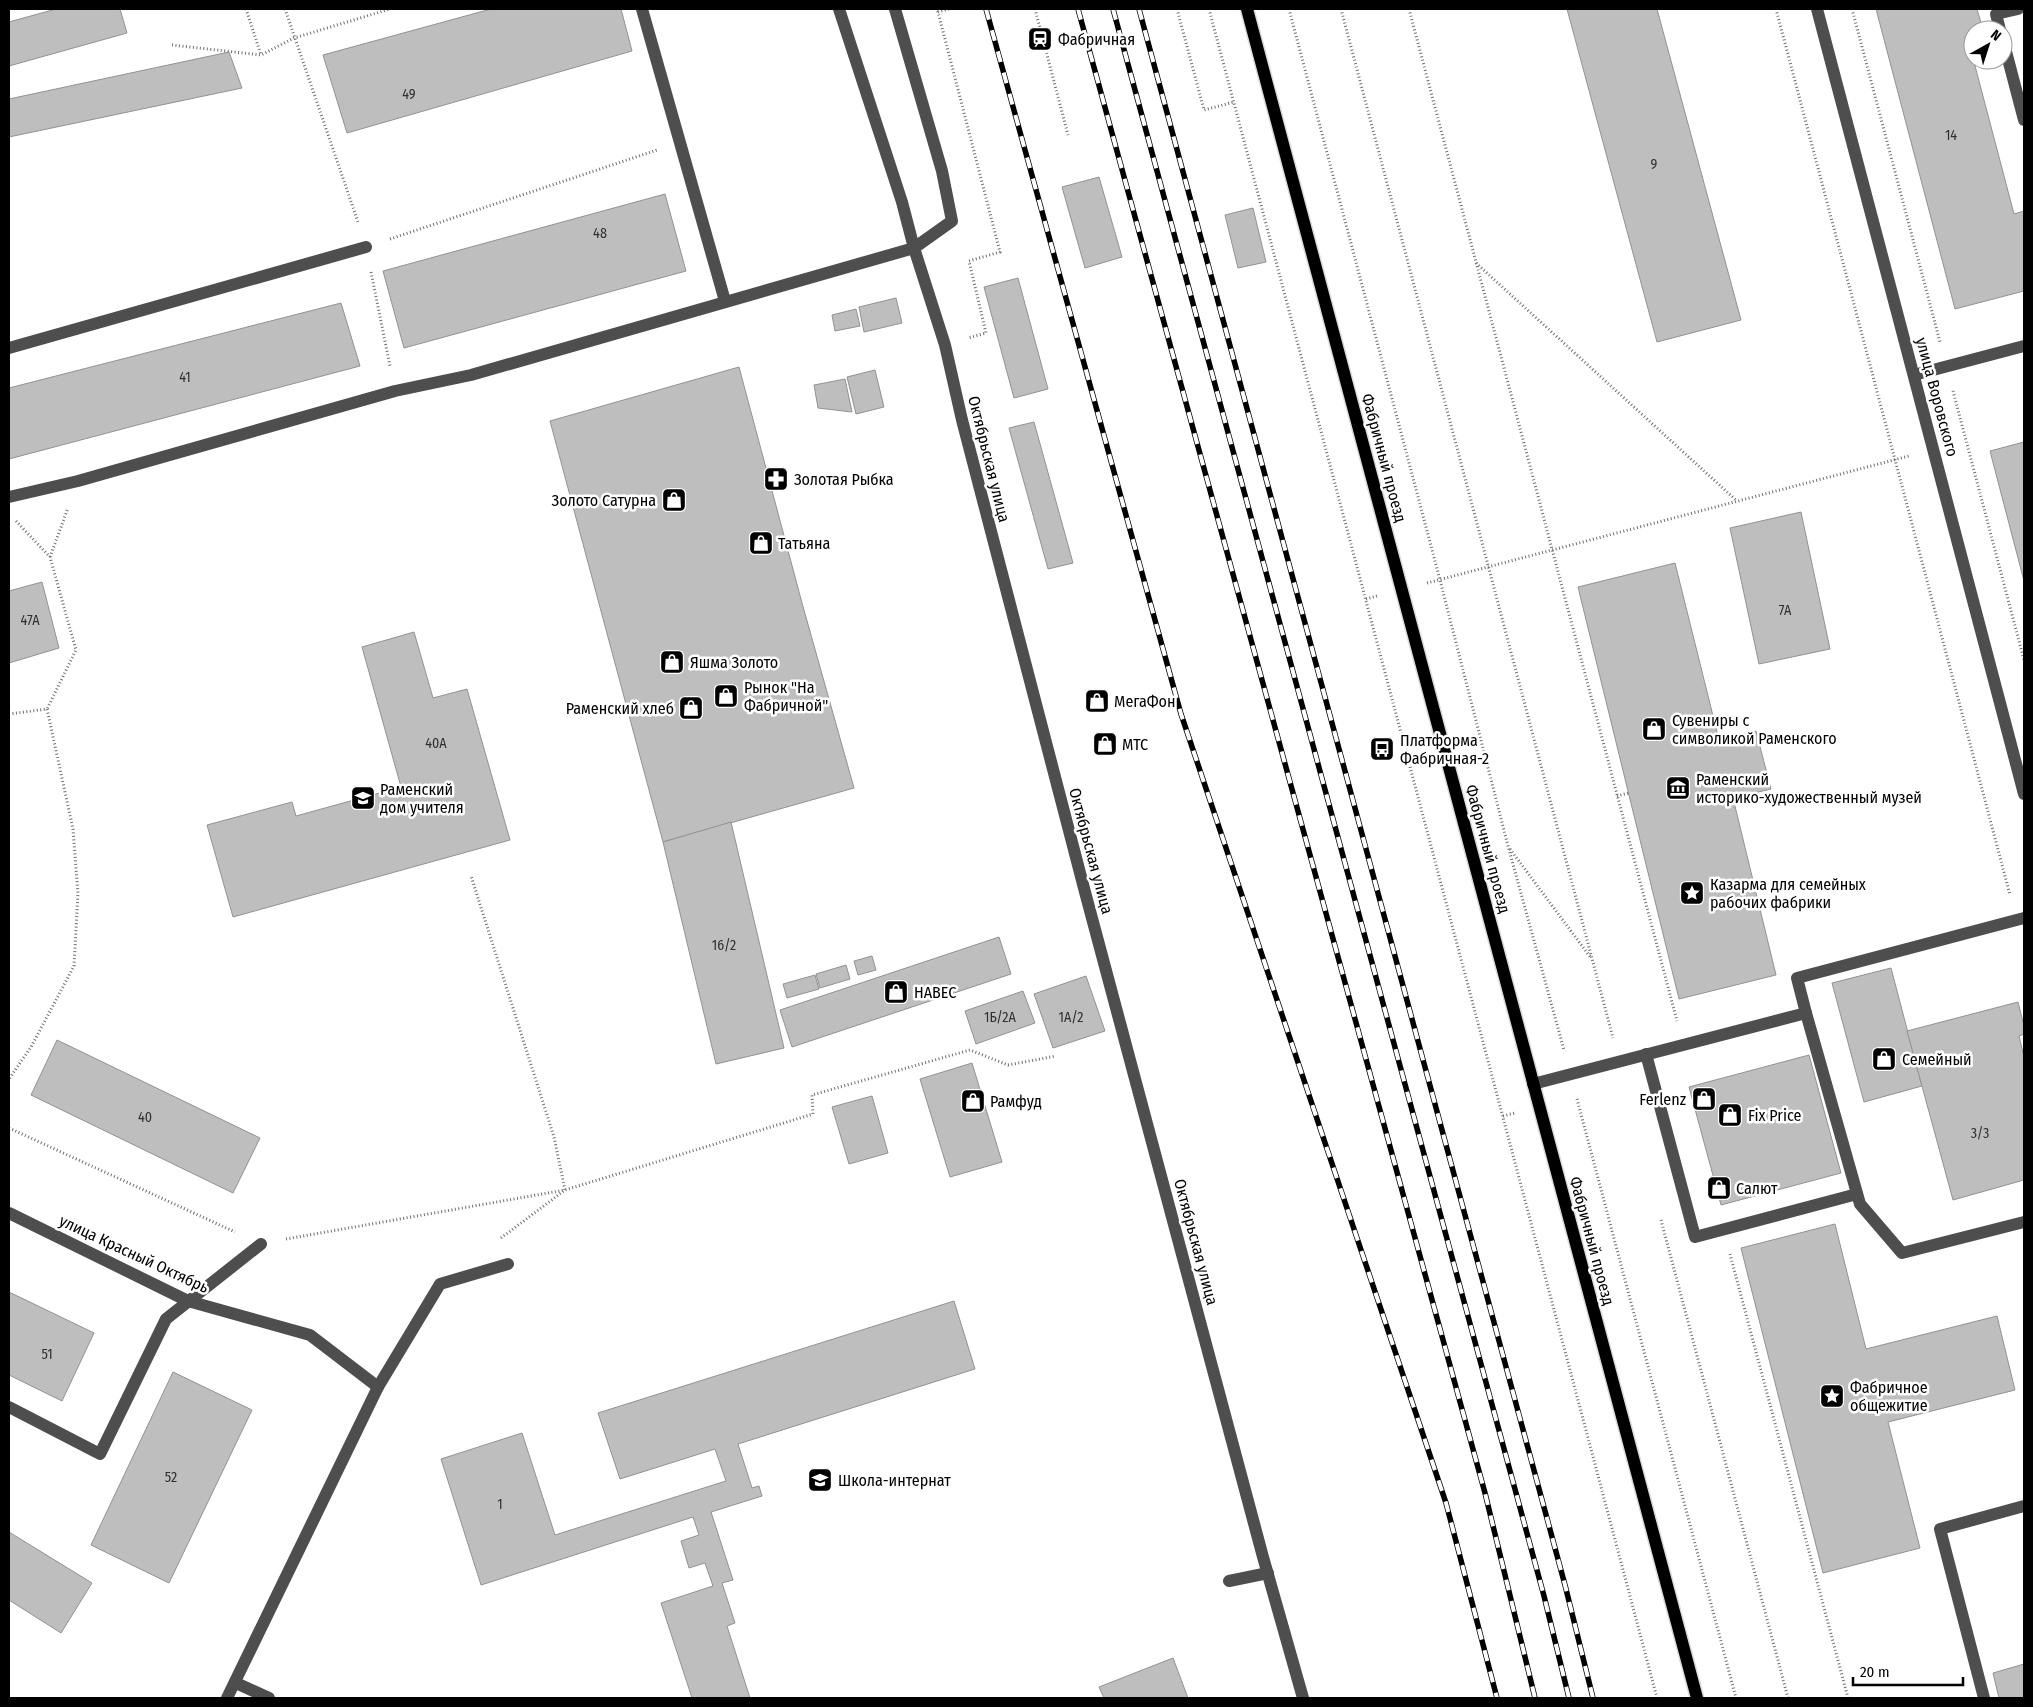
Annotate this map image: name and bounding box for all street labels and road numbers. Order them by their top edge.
street label: улица Воровского [1912,335,1962,459]
street label: Фабричный проезд [1358,392,1410,524]
street label: Октябрьская улица [964,394,1014,524]
street label: Фабричный проезд [1462,783,1514,915]
street label: Октябрьская улица [1065,786,1117,916]
street label: Фабричный проезд [1566,1175,1618,1307]
street label: Октябрьская улица [1170,1177,1222,1307]
street label: улица Красный Октябрь [56,1211,212,1297]

